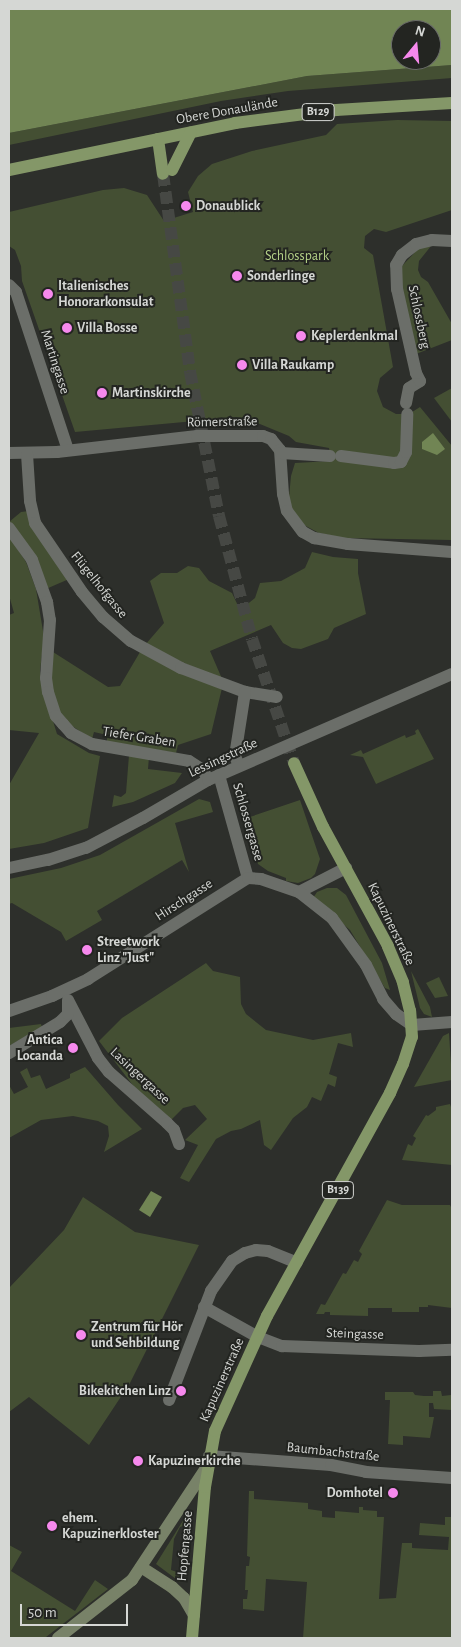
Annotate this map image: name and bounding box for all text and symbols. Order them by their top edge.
north arrow [391,20,441,70]
text: N [413,23,427,40]
street label: Obere Donaulände [175,94,279,128]
road number: B129 [300,102,336,121]
place label: Donaublick [196,198,260,214]
marker: Donaublick [180,200,192,212]
park label: Schlosspark [265,248,329,264]
place label: Sonderlinge [247,268,315,284]
marker: Sonderlinge [231,270,243,282]
place label: Italienisches Honorarkonsulat [58,278,153,310]
street label: Schlossberg [404,284,434,350]
marker: Italienisches Honorarkonsulat [42,288,54,300]
place label: Villa Bosse [77,320,137,336]
marker: Villa Bosse [61,322,73,334]
street label: Martingasse [37,328,73,396]
place label: Keplerdenkmal [311,328,398,344]
marker: Keplerdenkmal [295,330,307,342]
place label: Villa Raukamp [252,357,334,373]
marker: Villa Raukamp [236,359,248,371]
place label: Martinskirche [112,385,191,401]
marker: Martinskirche [96,387,108,399]
street label: Römerstraße [186,413,258,431]
street label: Flügelhofgasse [67,548,131,622]
street label: Tiefer Graben [101,723,177,751]
street label: Lessingstraße [186,735,260,781]
street label: Schlossergasse [229,781,267,863]
street label: Hirschgasse [152,875,216,925]
street label: Kapuzinerstraße [364,880,418,968]
place label: Streetwork Linz "Just" [97,934,160,966]
marker: Streetwork Linz "Just" [81,944,93,956]
place label: Antica Locanda [17,1032,63,1064]
marker: Antica Locanda [67,1042,79,1054]
street label: Lasingergasse [107,1044,173,1108]
road number: B139 [322,1180,354,1200]
place label: Zentrum für Hör und Sehbildung [91,1319,183,1351]
street label: Steingasse [326,1325,384,1343]
marker: Zentrum für Hör und Sehbildung [75,1329,87,1341]
street label: Kapuzinerstraße [196,1335,248,1425]
place label: Bikekitchen Linz [79,1383,171,1399]
marker: Bikekitchen Linz [175,1385,187,1397]
street label: Baumbachstraße [286,1439,380,1465]
place label: Kapuzinerkirche [148,1453,241,1469]
marker: Kapuzinerkirche [132,1455,144,1467]
place label: Domhotel [327,1485,383,1501]
marker: Domhotel [387,1487,399,1499]
place label: ehem. Kapuzinerkloster [62,1510,159,1542]
street label: Hopfengasse [174,1510,196,1582]
marker: ehem. Kapuzinerkloster [46,1520,58,1532]
scale bar [22,1594,130,1626]
text: 50 m [28,1605,57,1620]

